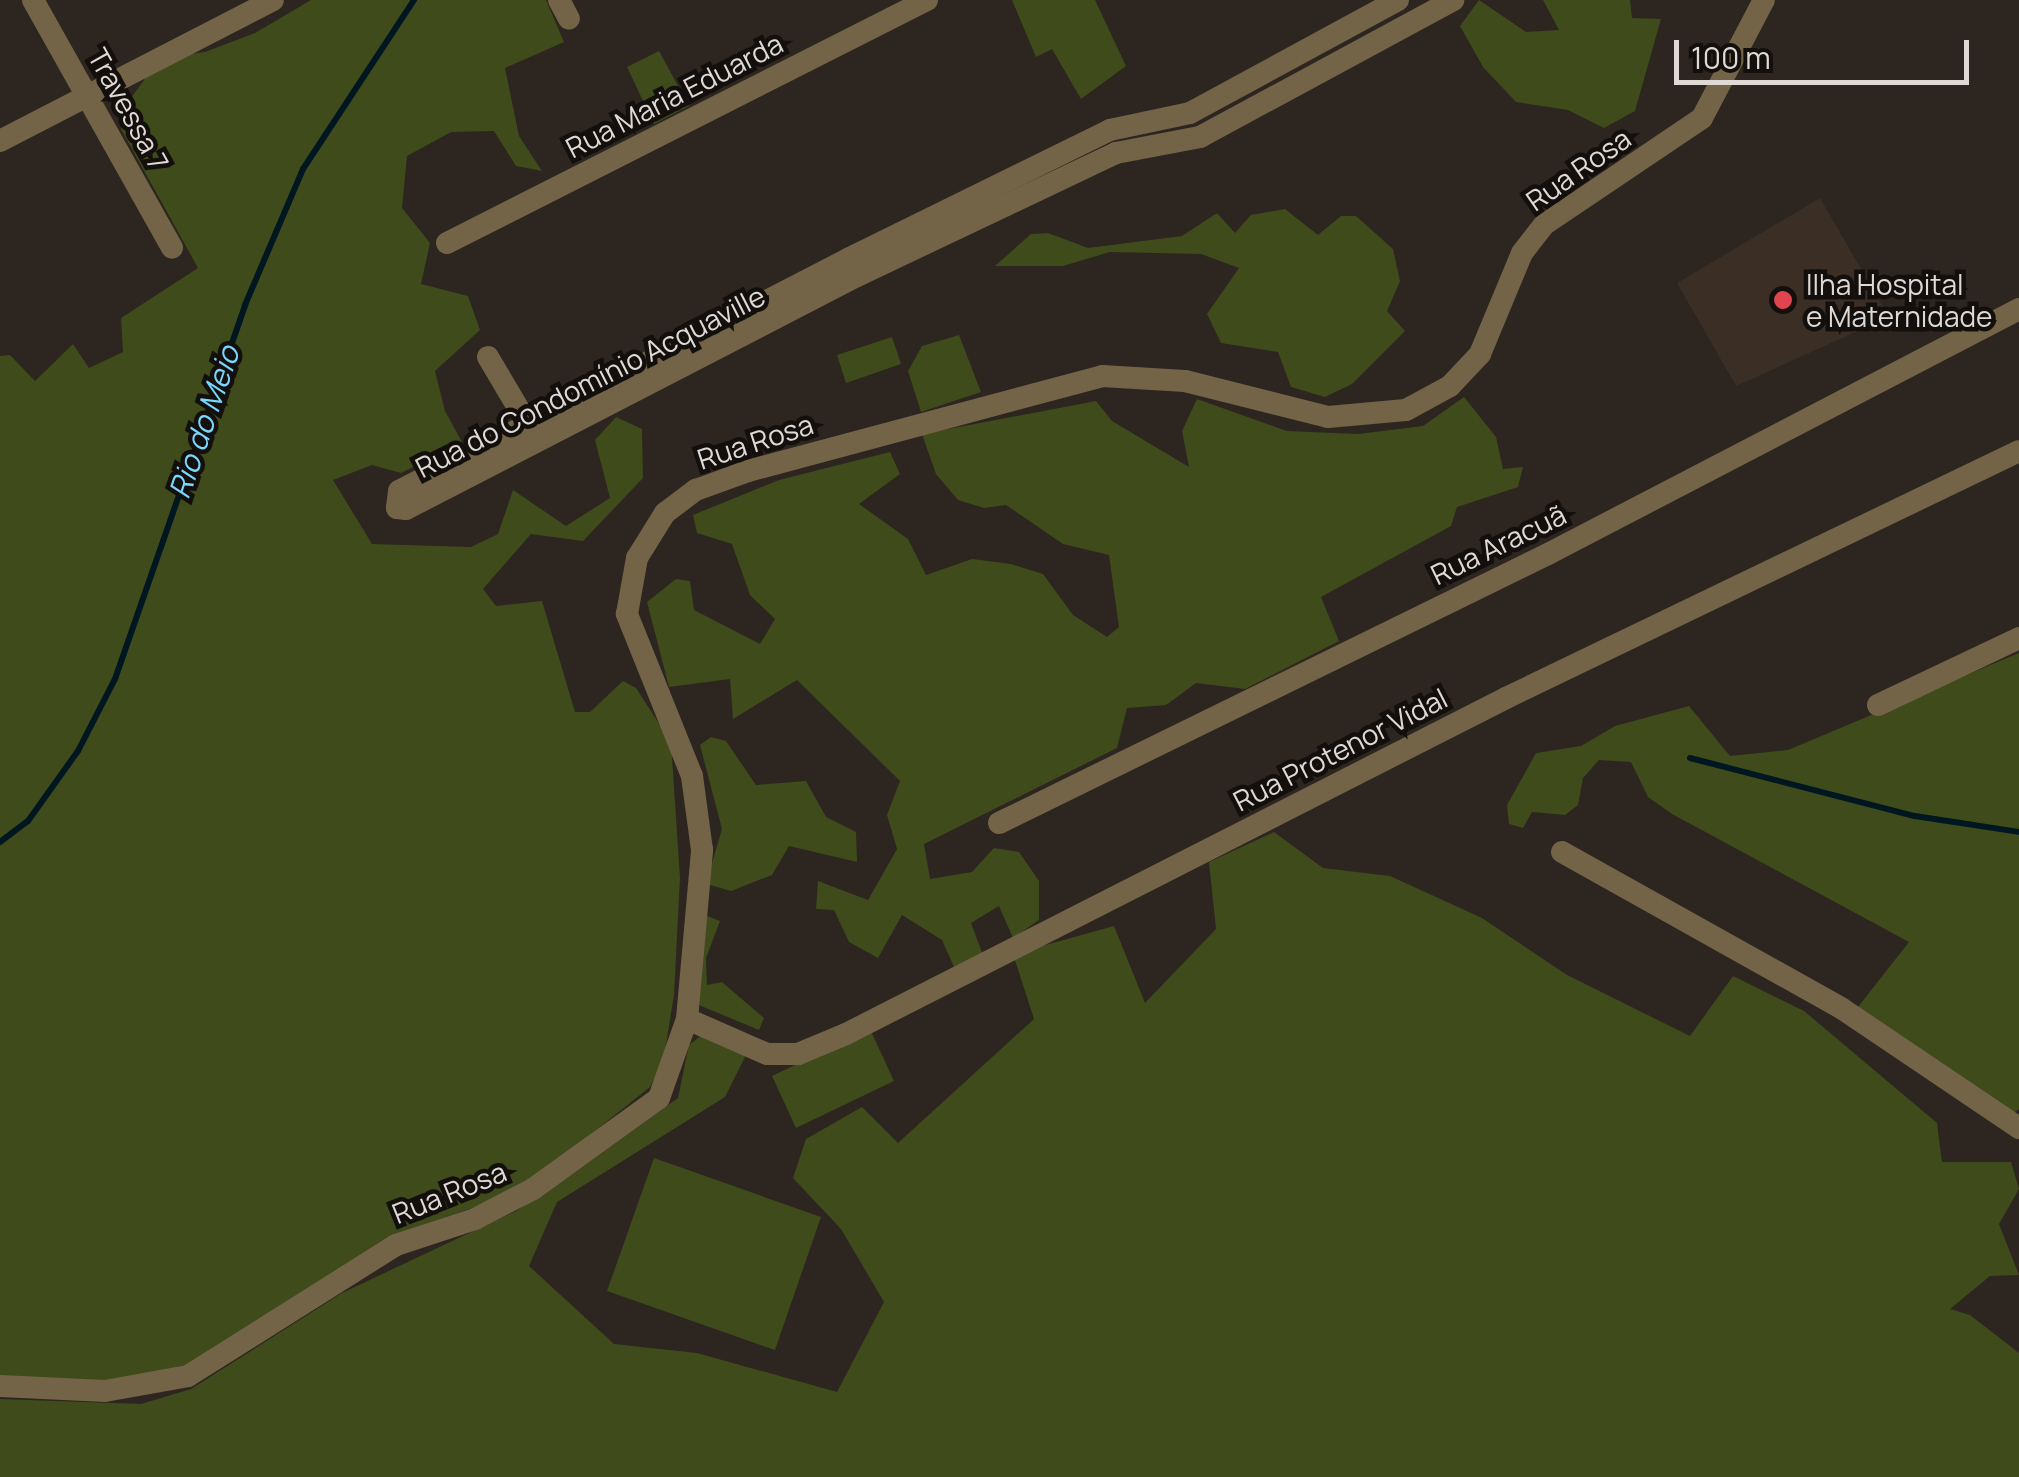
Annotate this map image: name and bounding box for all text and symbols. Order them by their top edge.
scale bar [1679,20,1974,82]
street label: Rua Maria Eduarda [560,26,788,164]
text: 100 m [1691,37,1771,78]
street label: Travessa 7 [82,42,176,176]
street label: Rua Rosa [1519,121,1637,217]
place label: Ilha Hospital e Maternidade [1806,267,1992,333]
street label: Rua do Condomínio Acquaville [410,278,770,484]
marker: Ilha Hospital e Maternidade [1770,287,1796,313]
water label: Rio do Meio [161,341,247,503]
street label: Rua Rosa [693,407,817,475]
street label: Rua Aracuã [1425,497,1571,591]
street label: Rua Protenor Vidal [1227,681,1453,817]
street label: Rua Rosa [387,1154,511,1230]

